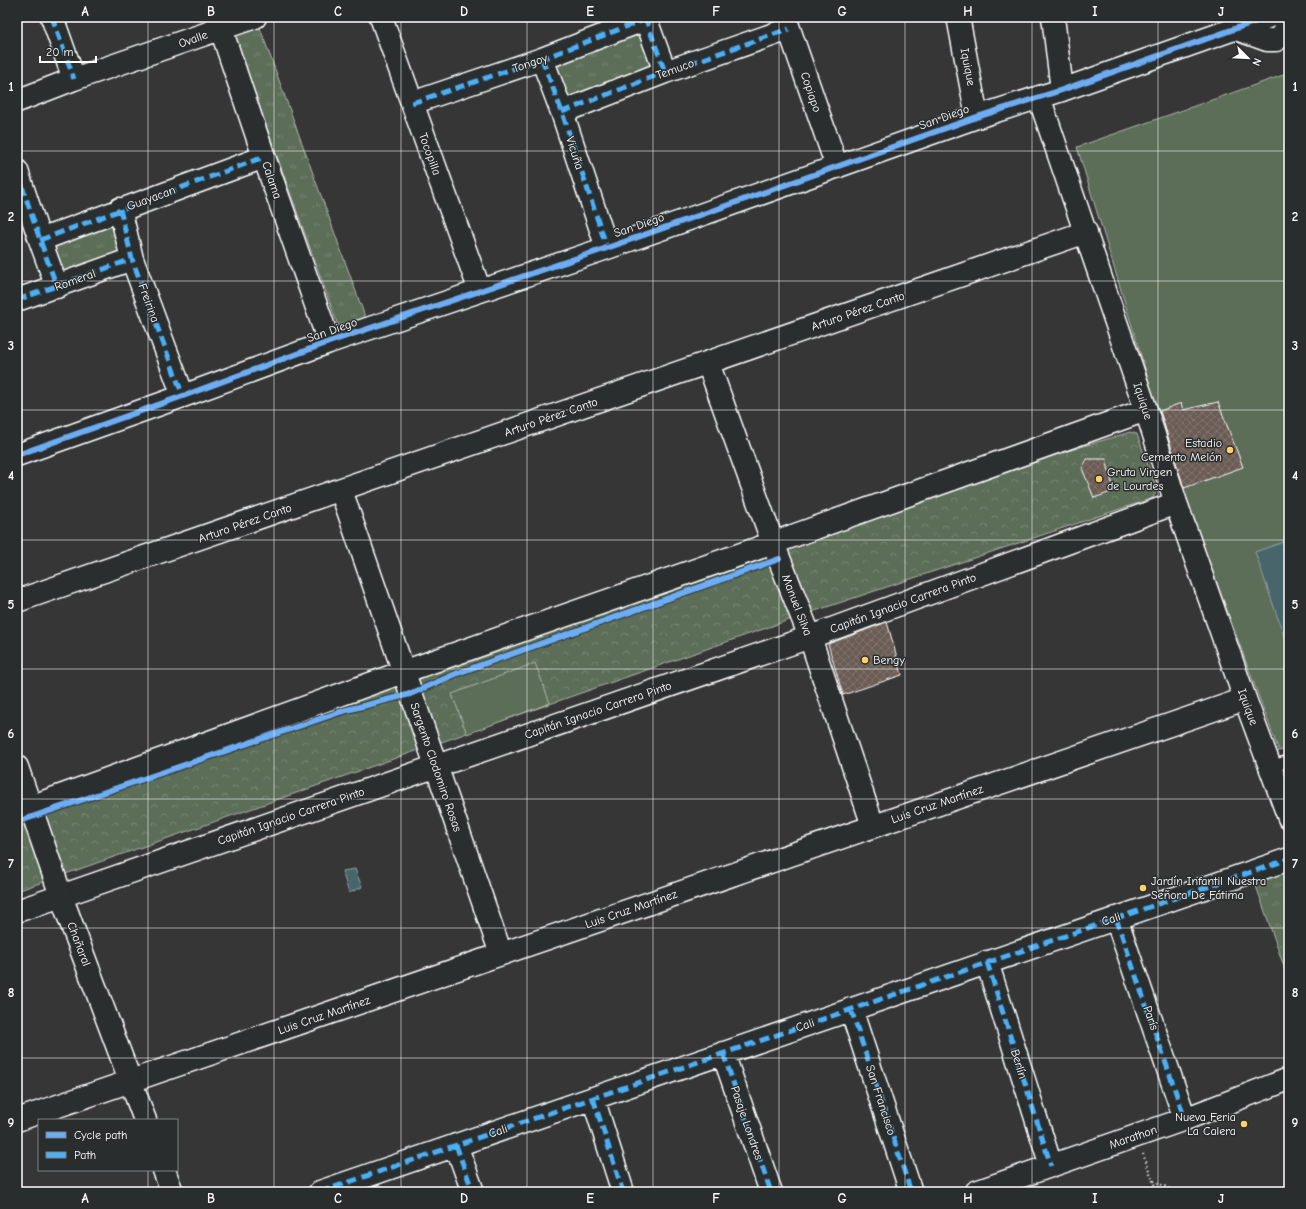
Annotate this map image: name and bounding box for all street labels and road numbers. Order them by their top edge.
street label: Ovalle [177,28,209,50]
street label: Iquique [957,47,979,87]
street label: Tongoy [511,50,550,76]
street label: Temuco [654,56,696,82]
street label: Copiapo [798,70,824,114]
street label: San Diego [917,101,971,133]
street label: Tocopilla [416,131,444,177]
street label: Vicuña [563,135,587,171]
street label: Calama [259,160,285,200]
street label: Guayacan [125,183,177,213]
street label: San Diego [612,210,666,240]
street label: Romeral [53,266,97,294]
street label: Freirina [135,282,163,324]
street label: Arturo Pérez Canto [809,288,907,334]
street label: San Diego [305,315,359,345]
street label: Iquique [1130,381,1156,421]
street label: Arturo Pérez Canto [502,394,600,440]
street label: Arturo Pérez Canto [196,500,294,546]
street label: Capitán Ignacio Carrera Pinto [828,570,978,636]
street label: Manuel Silva [779,572,815,638]
street label: Capitán Ignacio Carrera Pinto [523,678,673,742]
street label: Iquique [1235,687,1261,727]
street label: Sargento Clodomiro Rosas [407,701,465,833]
street label: Luis Cruz Martínez [889,781,986,826]
street label: Capitán Ignacio Carrera Pinto [216,784,366,848]
street label: Luis Cruz Martínez [583,886,680,931]
street label: Cali [1100,909,1122,929]
street label: Chañaral [64,920,94,968]
street label: Luis Cruz Martínez [276,992,373,1037]
street label: París [1140,1004,1162,1032]
street label: Cali [794,1015,816,1035]
street label: Berlín [1008,1048,1030,1080]
street label: San Francisco [863,1063,899,1137]
street label: Pasaje Londres [728,1084,766,1162]
street label: Cali [487,1121,509,1141]
street label: Marathon [1107,1122,1159,1152]

